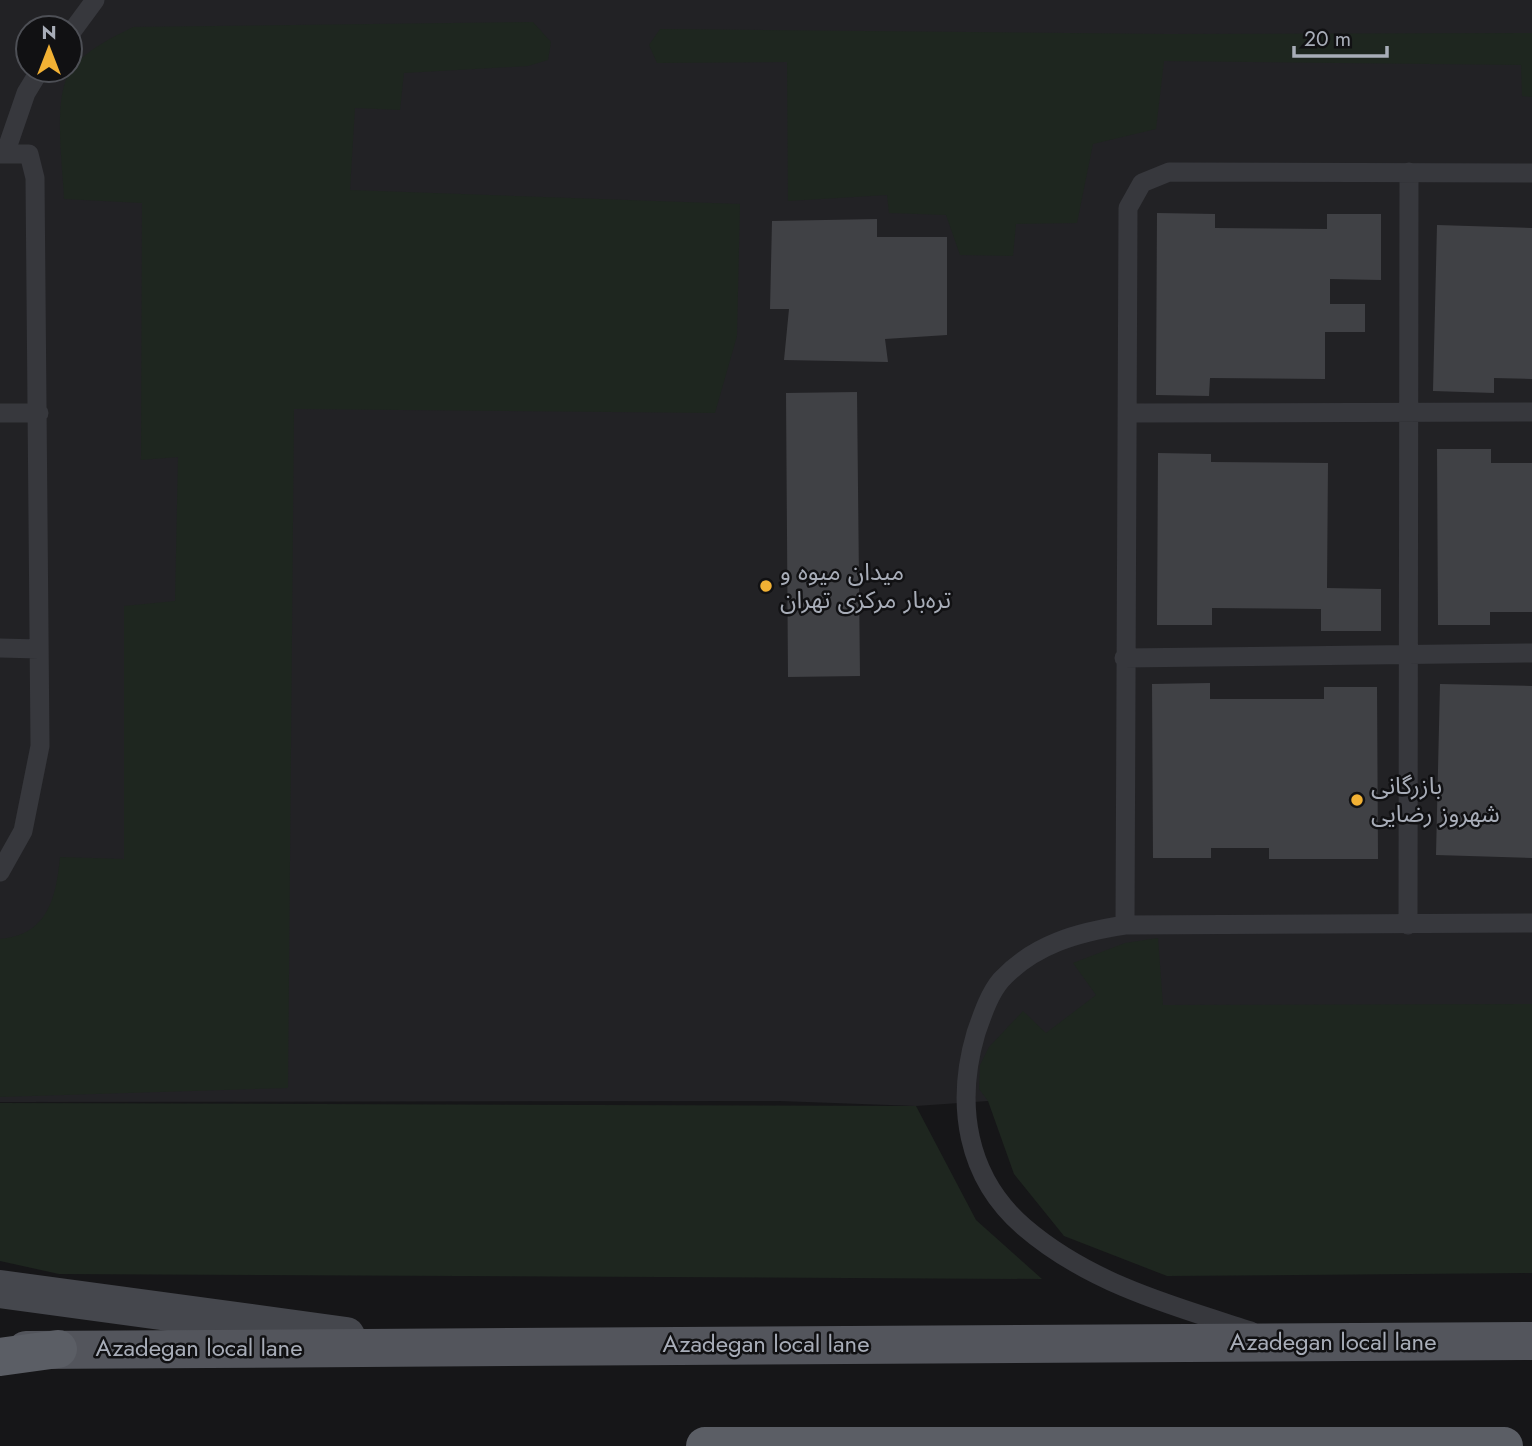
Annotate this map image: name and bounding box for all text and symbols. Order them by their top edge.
north arrow [14,14,84,84]
scale bar [1294,14,1387,58]
text: N [41,19,57,46]
text: 20 m [1304,24,1351,54]
place label: میدان میوه و تره‌بار مرکزی تهران [780,554,951,617]
marker: میدان میوه و تره‌بار مرکزی تهران [758,578,774,594]
place label: بازرگانی شهروز رضایی [1371,768,1500,831]
marker: بازرگانی شهروز رضایی [1349,792,1365,808]
street label: Azadegan local lane [1229,1324,1437,1359]
street label: Azadegan local lane [662,1326,870,1361]
street label: Azadegan local lane [95,1330,303,1365]

